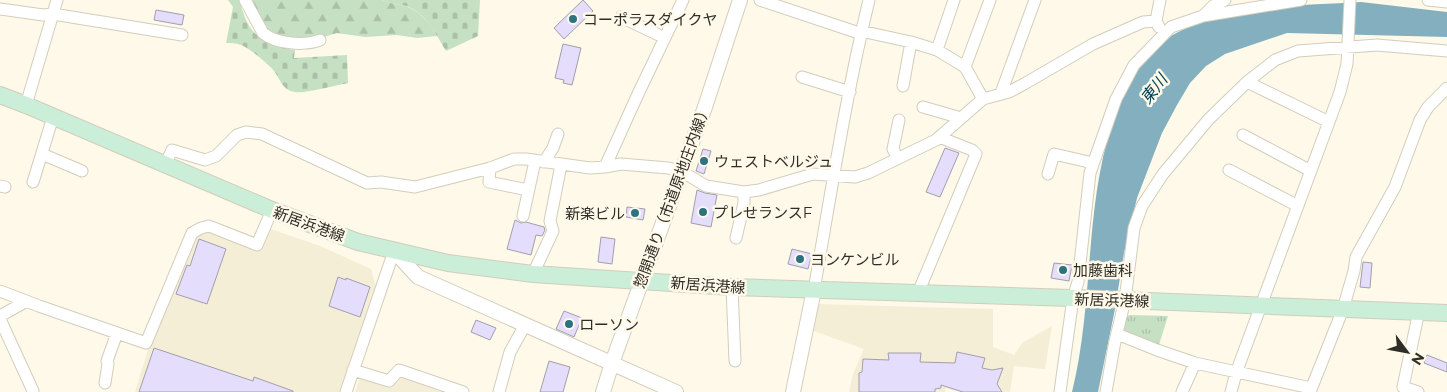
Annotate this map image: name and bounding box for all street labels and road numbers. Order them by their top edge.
street label: 惣開通り（市道原地庄内線） [630,101,714,291]
street label: 新居浜港線 [271,202,347,246]
street label: 新居浜港線 [670,273,746,297]
street label: 新居浜港線 [1074,289,1150,311]

